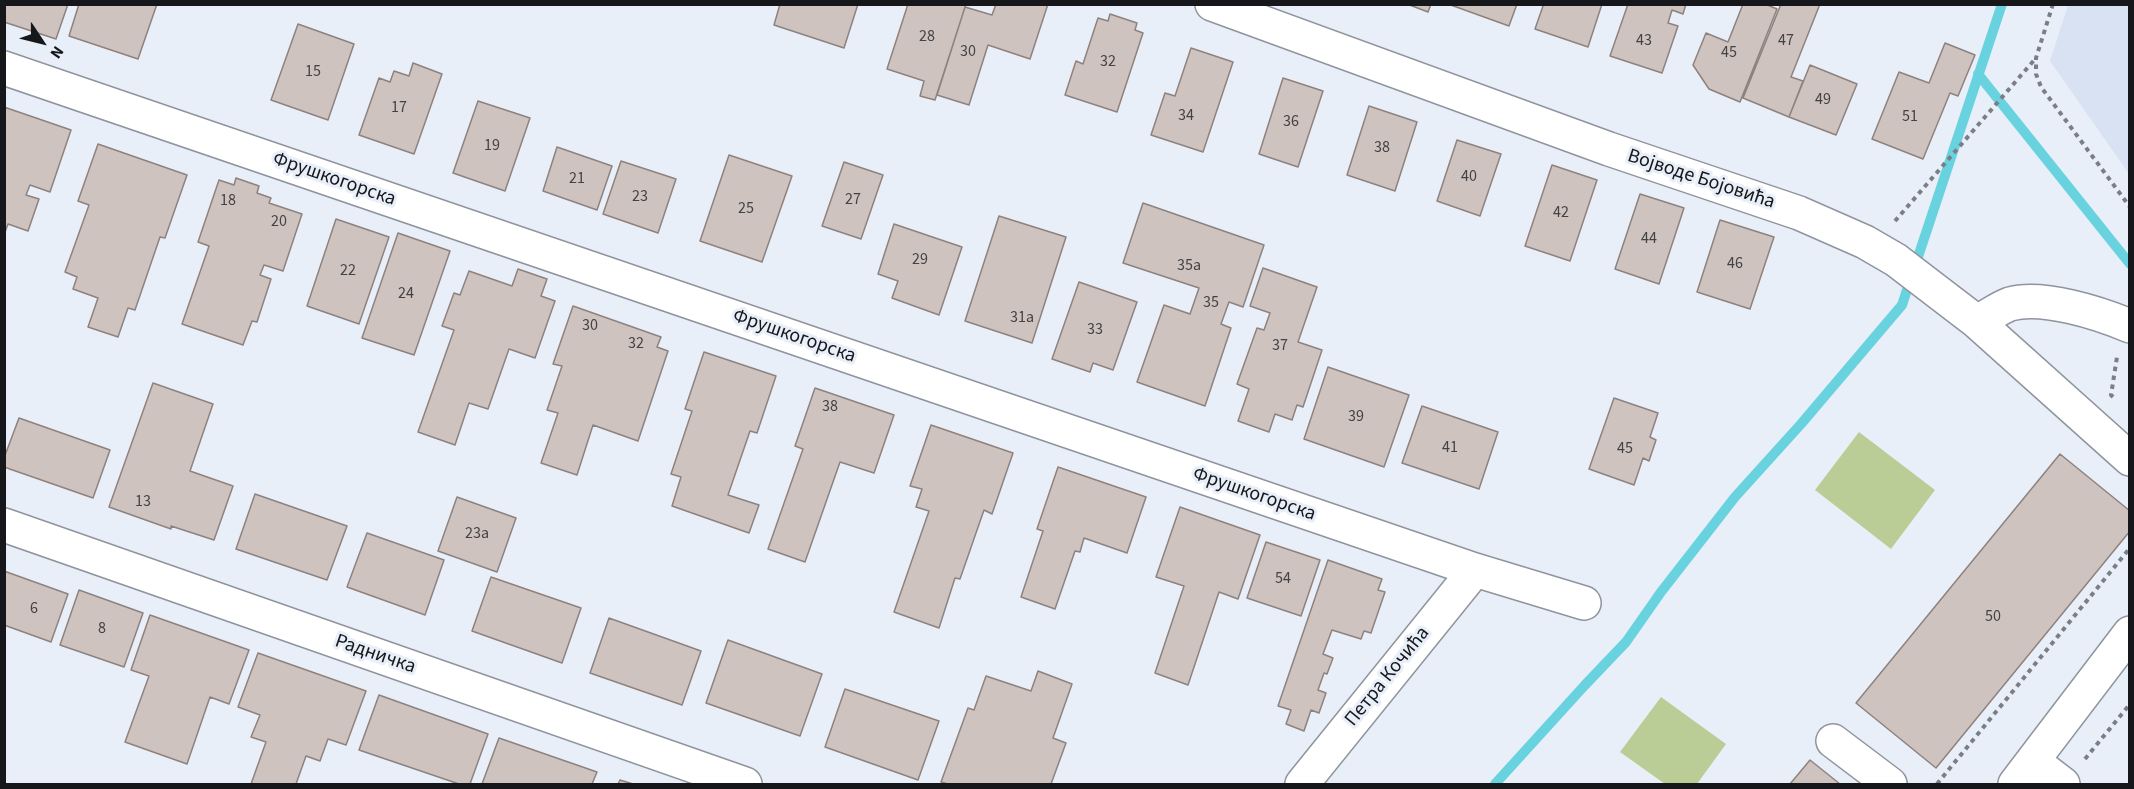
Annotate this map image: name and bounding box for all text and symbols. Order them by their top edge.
north arrow [12,12,72,72]
house number: 28 [919,27,935,47]
house number: 43 [1636,31,1652,51]
house number: 47 [1778,31,1794,51]
text: N [45,42,69,63]
house number: 30 [960,42,976,62]
house number: 45 [1721,43,1737,63]
house number: 32 [1100,52,1116,72]
house number: 15 [305,62,321,82]
house number: 49 [1815,90,1831,110]
house number: 17 [391,98,407,118]
house number: 34 [1178,106,1194,126]
house number: 51 [1902,107,1918,127]
house number: 36 [1283,112,1299,132]
house number: 19 [484,136,500,156]
house number: 38 [1374,138,1390,158]
street label: Војводе Бојовића [1624,145,1778,215]
street label: Фрушкогорска [269,148,399,212]
house number: 40 [1461,167,1477,187]
house number: 21 [569,169,585,189]
house number: 23 [632,187,648,207]
house number: 27 [845,190,861,210]
house number: 18 [220,191,236,211]
house number: 25 [738,199,754,219]
house number: 42 [1553,203,1569,223]
house number: 20 [271,212,287,232]
house number: 44 [1641,229,1657,249]
house number: 29 [912,250,928,270]
house number: 46 [1727,254,1743,274]
house number: 35a [1177,256,1201,276]
house number: 22 [340,261,356,281]
house number: 24 [398,284,414,304]
house number: 35 [1203,293,1219,313]
street label: Фрушкогорска [729,305,859,369]
house number: 31a [1010,308,1034,328]
house number: 30 [582,316,598,336]
house number: 33 [1087,320,1103,340]
house number: 32 [628,334,644,354]
house number: 37 [1272,336,1288,356]
house number: 38 [822,397,838,417]
house number: 39 [1348,407,1364,427]
house number: 41 [1442,438,1458,458]
house number: 45 [1617,439,1633,459]
street label: Фрушкогорска [1189,463,1319,527]
house number: 13 [135,492,151,512]
house number: 23a [465,524,489,544]
house number: 54 [1275,569,1291,589]
house number: 6 [30,599,38,619]
house number: 50 [1985,607,2001,627]
house number: 8 [98,619,106,639]
street label: Петра Кочића [1340,622,1436,732]
street label: Радничка [331,630,419,680]

